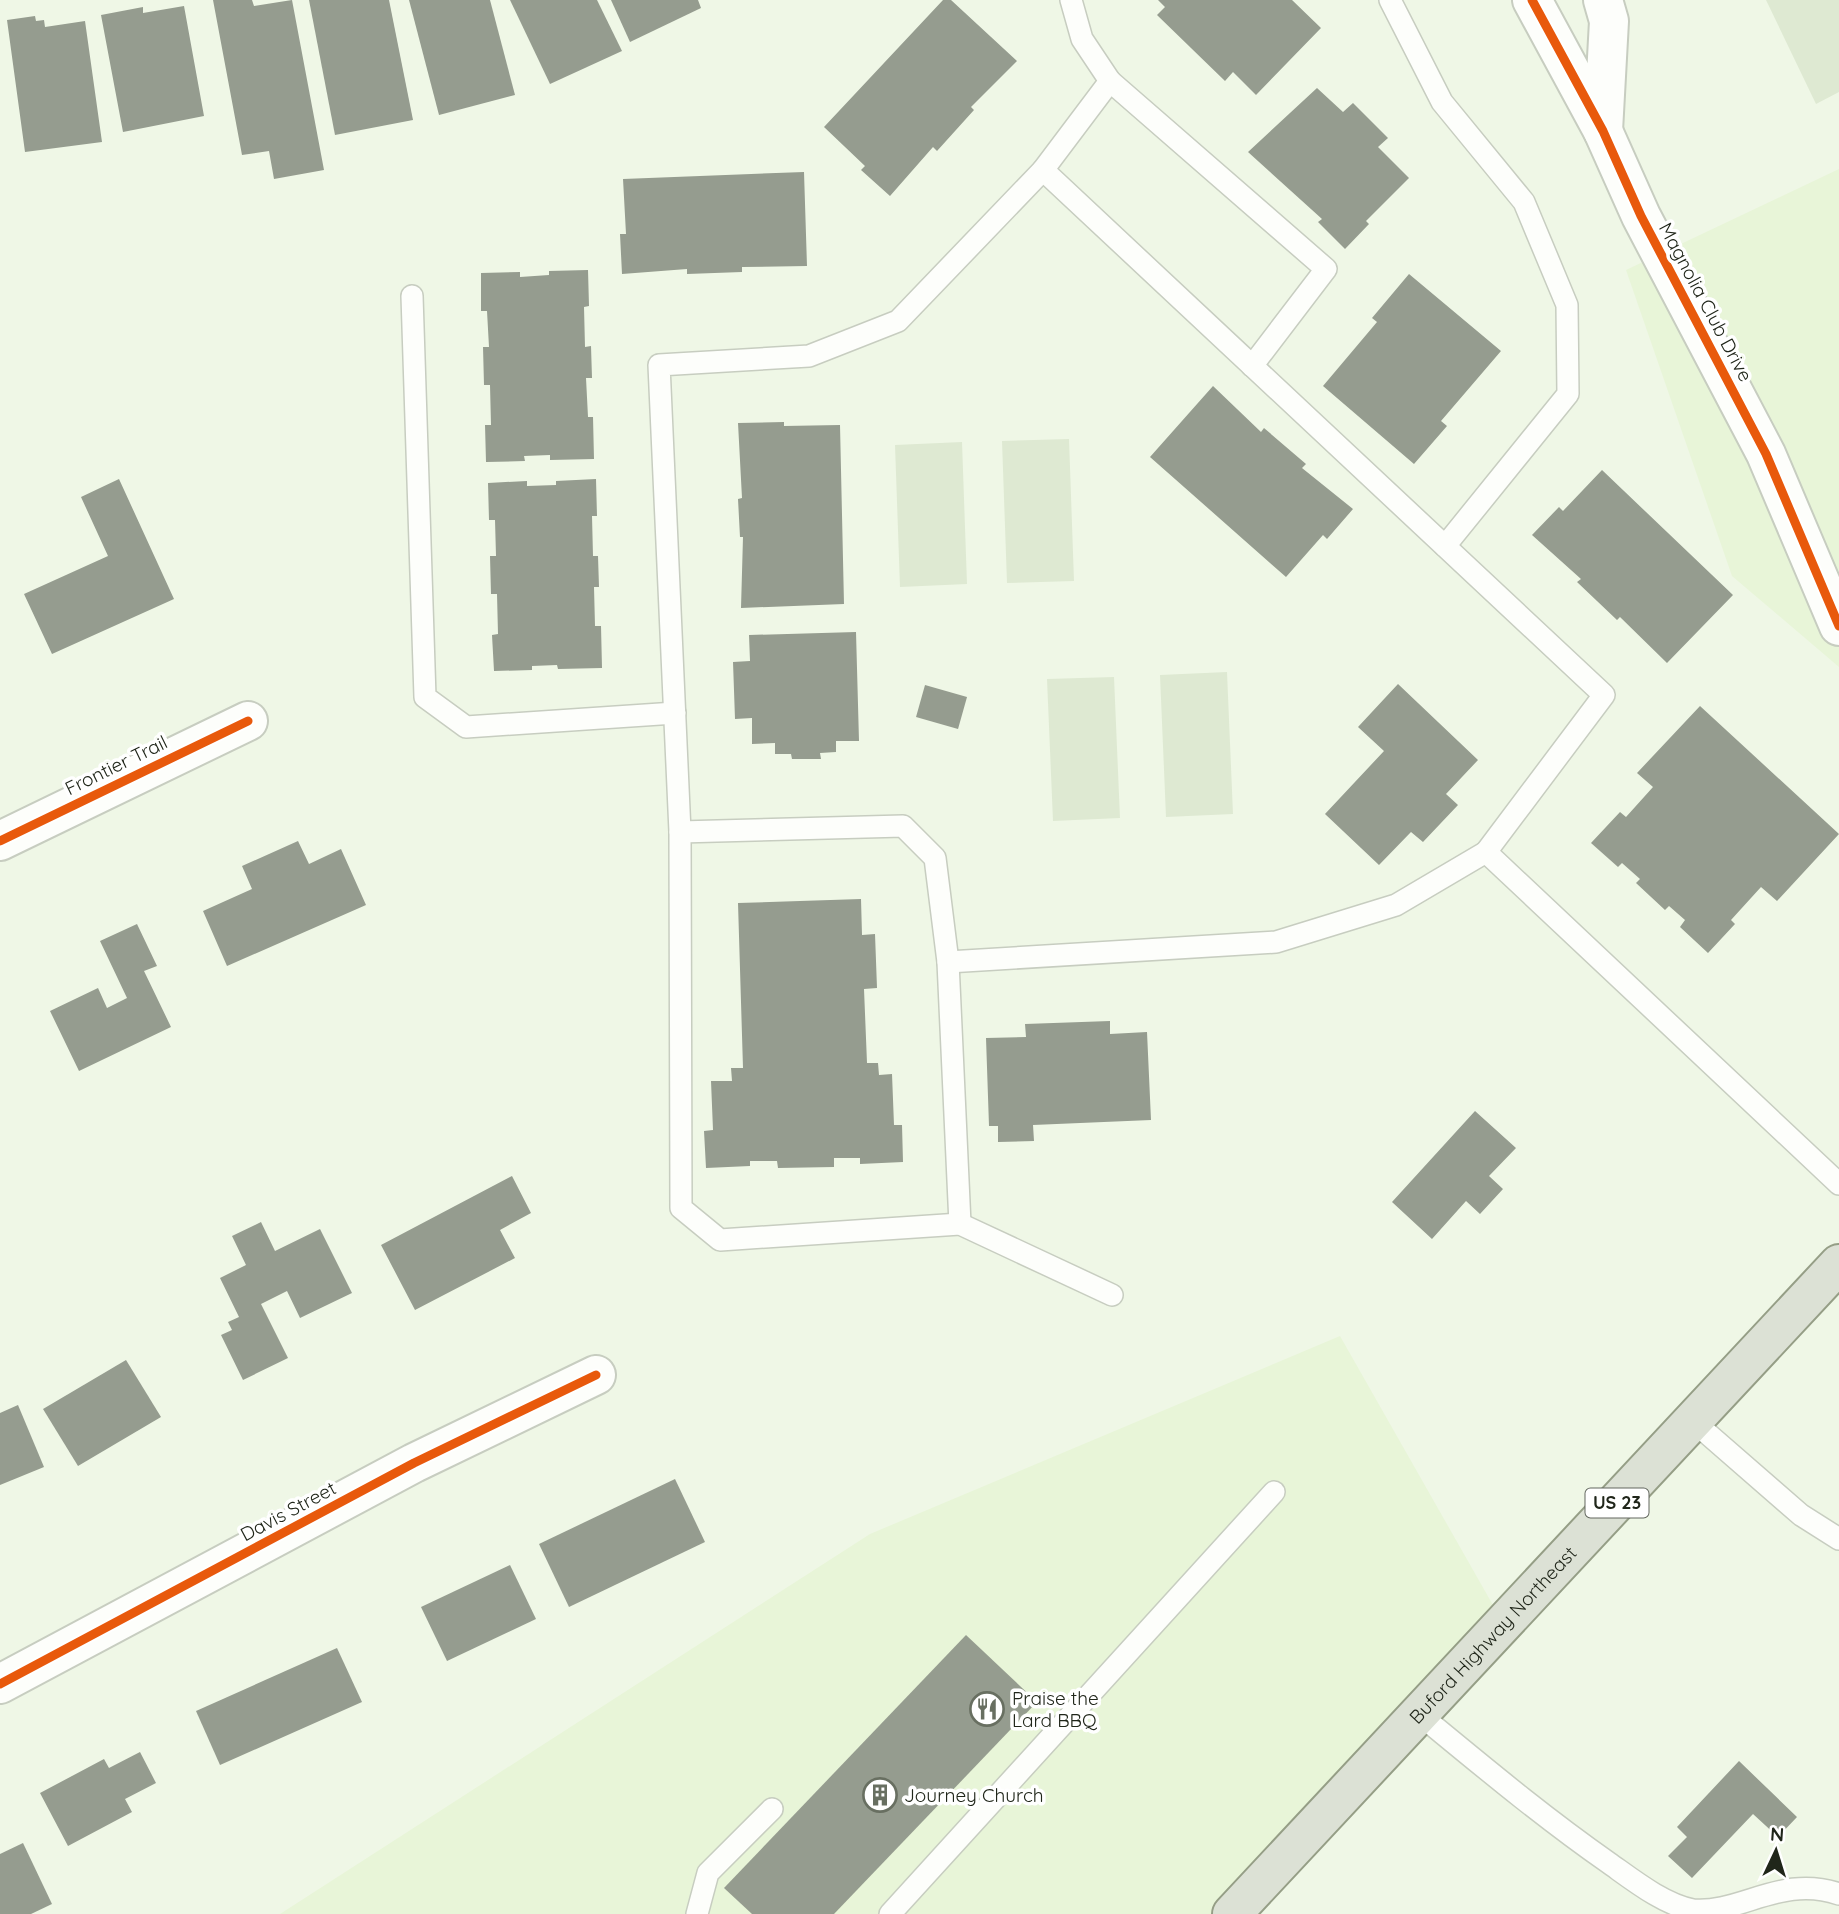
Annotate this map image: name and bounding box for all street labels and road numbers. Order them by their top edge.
street label: Magnolia Club Drive [1654,218,1758,386]
street label: Frontier Trail [61,730,171,800]
street label: Davis Street [236,1476,340,1546]
road number: US 23 [1586,1488,1648,1518]
street label: Buford Highway Northeast [1404,1541,1581,1729]

